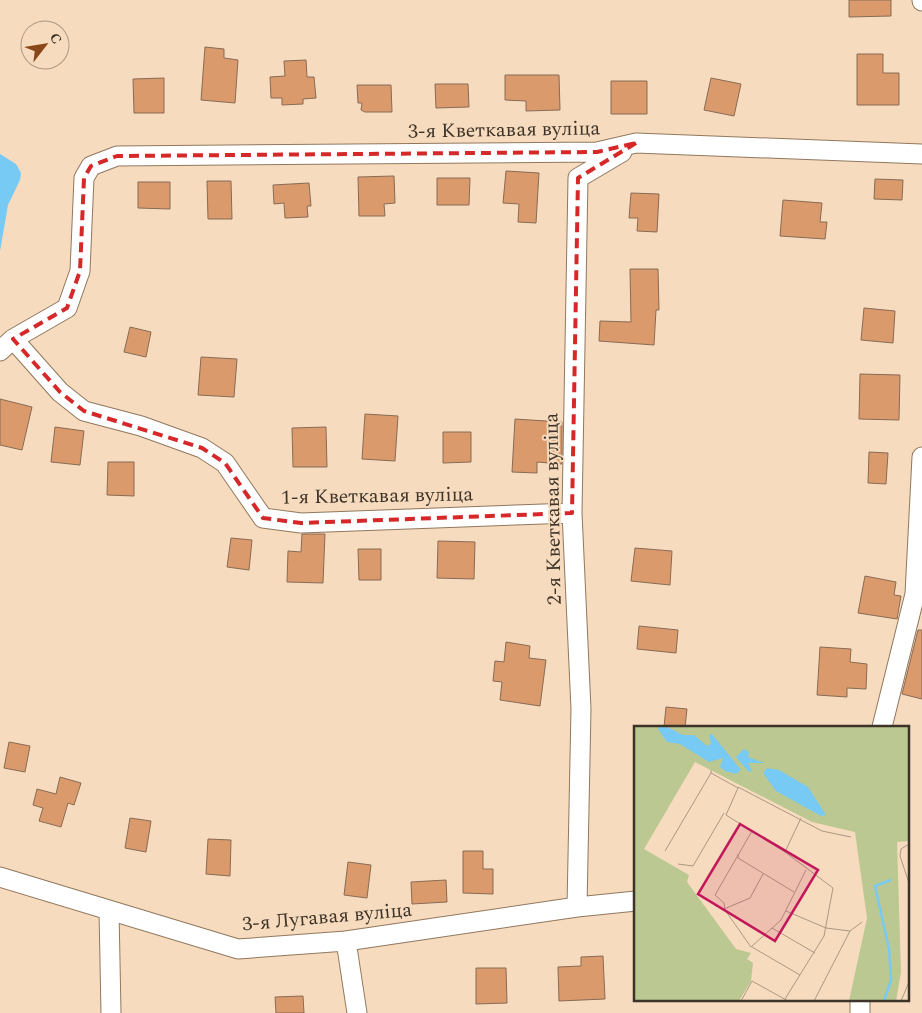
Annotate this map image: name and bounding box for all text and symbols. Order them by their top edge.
north arrow [20,20,70,70]
text: С [44,29,67,48]
street label: 3-я Кветкавая вуліца [408,113,601,147]
street label: 2-я Кветкавая вуліца [536,412,570,605]
street label: 1-я Кветкавая вуліца [281,479,474,513]
inset map [634,726,910,1000]
street label: 3-я Лугавая вуліца [241,895,414,939]

